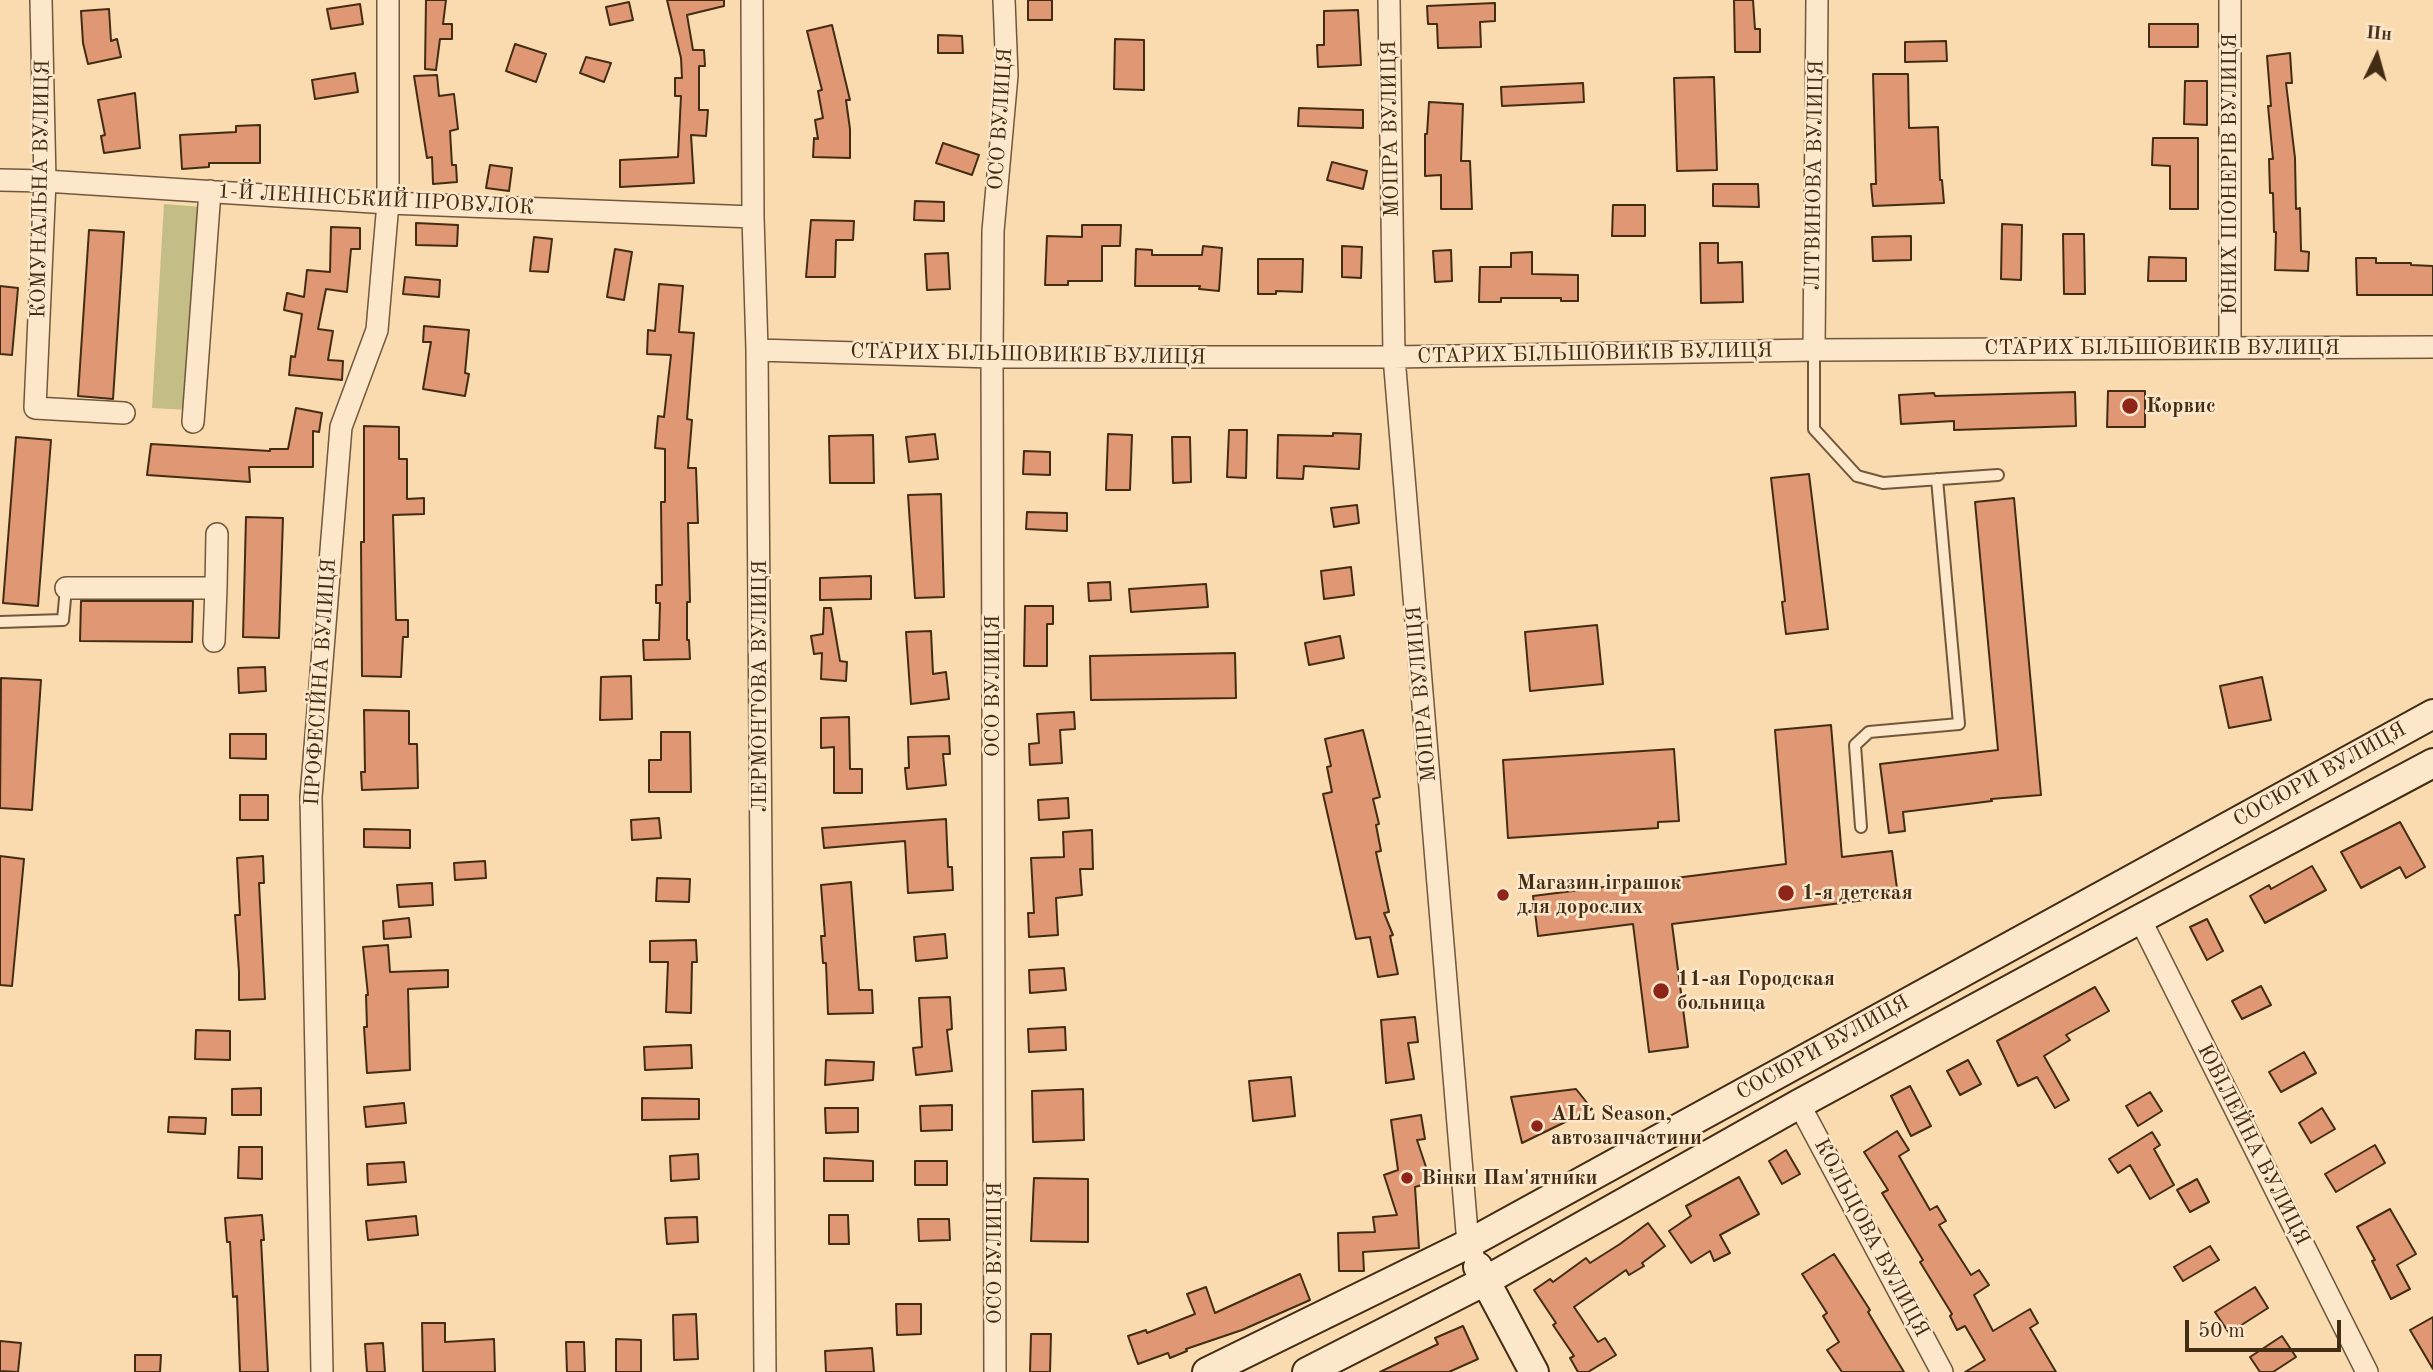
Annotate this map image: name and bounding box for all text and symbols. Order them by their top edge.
north arrow [2342,21,2412,91]
text: Пн [2365,24,2393,45]
street label: ЮНИХ ПІОНЕРІВ ВУЛИЦЯ [2217,33,2243,315]
street label: МОПРА ВУЛИЦЯ [1377,40,1405,218]
street label: ОСО ВУЛИЦЯ [983,47,1019,191]
street label: КОМУНАЛЬНА ВУЛИЦЯ [26,59,56,319]
street label: ЛІТВИНОВА ВУЛИЦЯ [1800,60,1830,290]
street label: 1-Й ЛЕНІНСЬКИЙ ПРОВУЛОК [217,179,535,221]
street label: СТАРИХ БІЛЬШОВИКІВ ВУЛИЦЯ [1984,335,2340,361]
street label: СТАРИХ БІЛЬШОВИКІВ ВУЛИЦЯ [1417,338,1773,370]
street label: СТАРИХ БІЛЬШОВИКІВ ВУЛИЦЯ [850,339,1206,371]
place label: Корвис [2146,393,2216,419]
marker: Корвис [2120,396,2140,416]
street label: ПРОФЕСІЙНА ВУЛИЦЯ [300,557,342,807]
street label: ЛЕРМОНТОВА ВУЛИЦЯ [747,560,773,812]
street label: МОПРА ВУЛИЦЯ [1402,605,1442,783]
street label: ОСО ВУЛИЦЯ [980,615,1006,757]
street label: СОСЮРИ ВУЛИЦЯ [2229,717,2411,833]
place label: Магазин іграшок для дорослих [1517,870,1681,920]
place label: 1-я детская [1802,880,1913,906]
marker: 1-я детская [1776,883,1796,903]
marker: Магазин іграшок для дорослих [1495,887,1511,903]
place label: 11-ая Городская больница [1677,966,1835,1016]
marker: 11-ая Городская больница [1651,981,1671,1001]
street label: СОСЮРИ ВУЛИЦЯ [1732,990,1914,1106]
street label: ЮВІЛЕЙНА ВУЛИЦЯ [2191,1040,2315,1250]
place label: ALL Season, автозапчастини [1551,1101,1702,1151]
marker: ALL Season, автозапчастини [1529,1118,1545,1134]
street label: КОЛЬЦОВА ВУЛИЦЯ [1808,1135,1934,1341]
place label: Вінки Пам'ятники [1421,1165,1598,1191]
marker: Вінки Пам'ятники [1399,1170,1415,1186]
street label: ОСО ВУЛИЦЯ [982,1182,1008,1324]
scale bar [2188,1306,2344,1350]
text: 50 m [2198,1321,2245,1342]

